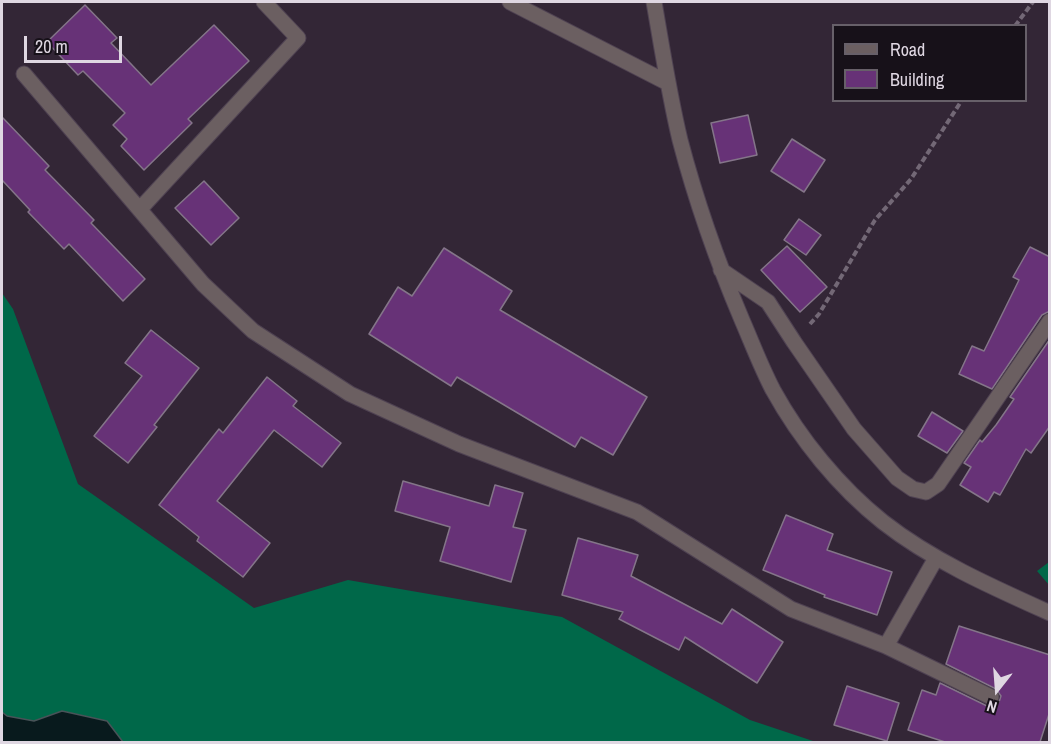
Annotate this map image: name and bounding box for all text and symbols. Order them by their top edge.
scale bar [27,24,124,62]
legend [832,24,1027,102]
text: 20 m [35,34,68,59]
text: Road [890,37,925,62]
text: Building [890,67,944,92]
north arrow [967,660,1027,720]
text: N [984,695,999,719]

